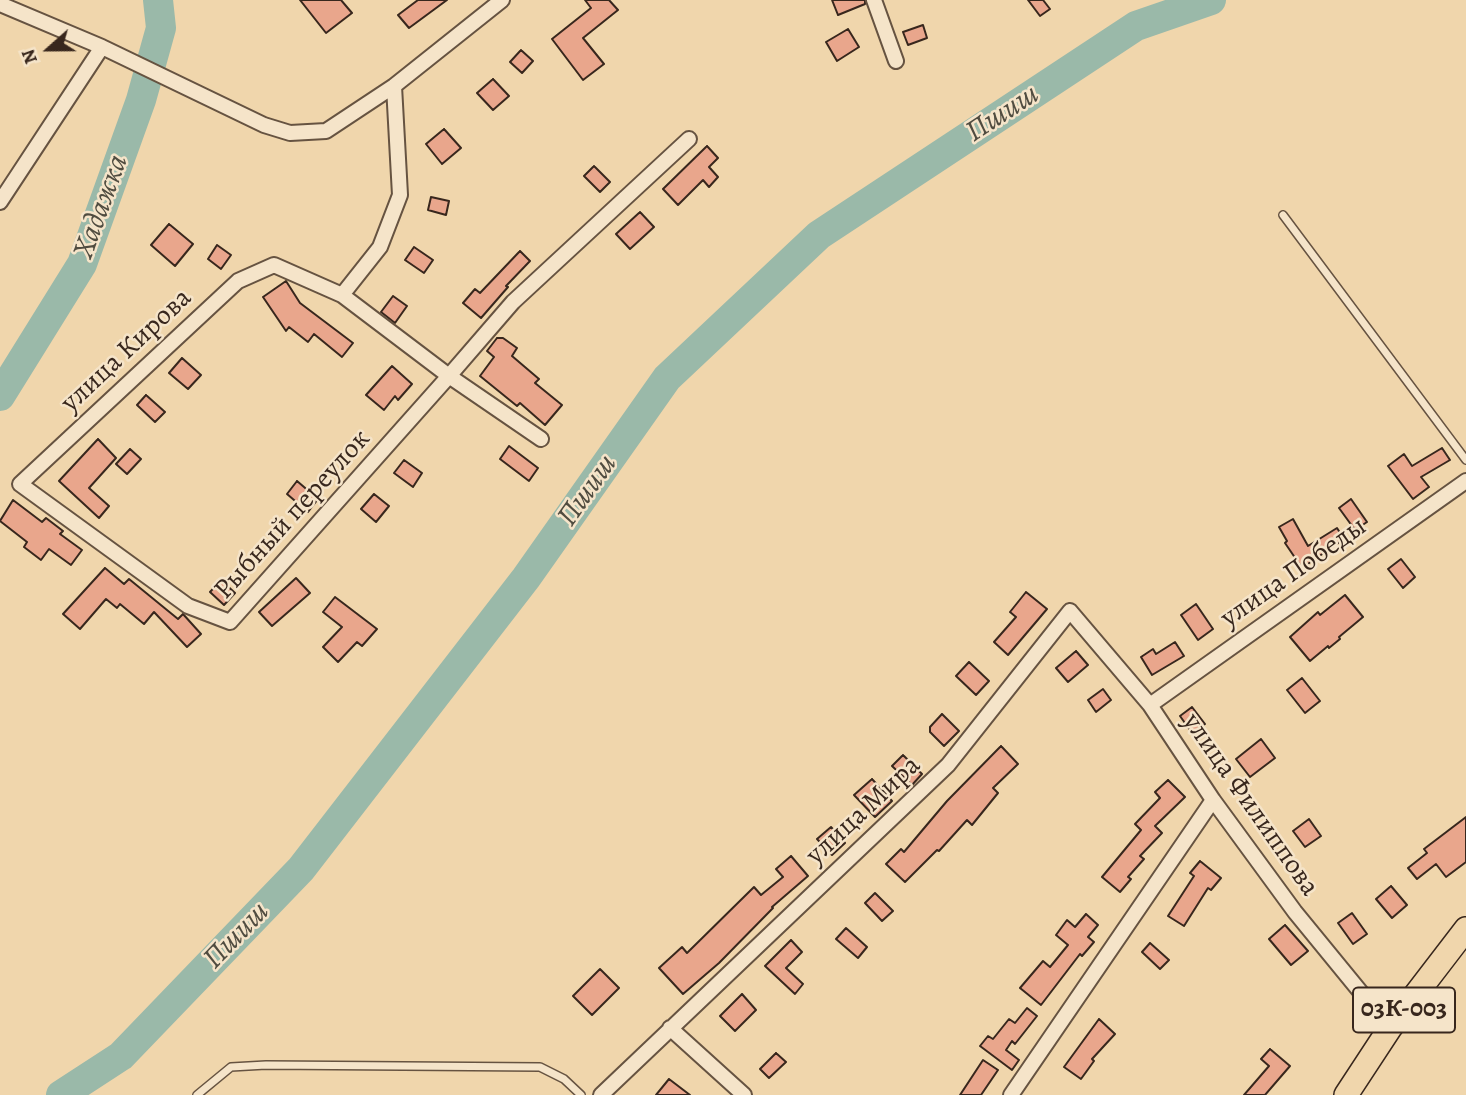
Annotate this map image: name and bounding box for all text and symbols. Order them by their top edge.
north arrow [14,14,84,84]
text: N [15,45,44,68]
water label: Пшиш [960,77,1046,151]
water label: Хадажка [67,150,137,264]
street label: улица Кирова [55,282,199,420]
street label: Рыбный переулок [208,423,378,607]
water label: Пшиш [550,448,626,534]
street label: улица Победы [1215,510,1373,636]
street label: улица Филиппова [1174,707,1326,903]
street label: улица Мира [800,749,928,873]
water label: Пшиш [196,895,278,977]
road number: 03К-003 [1353,987,1455,1032]

